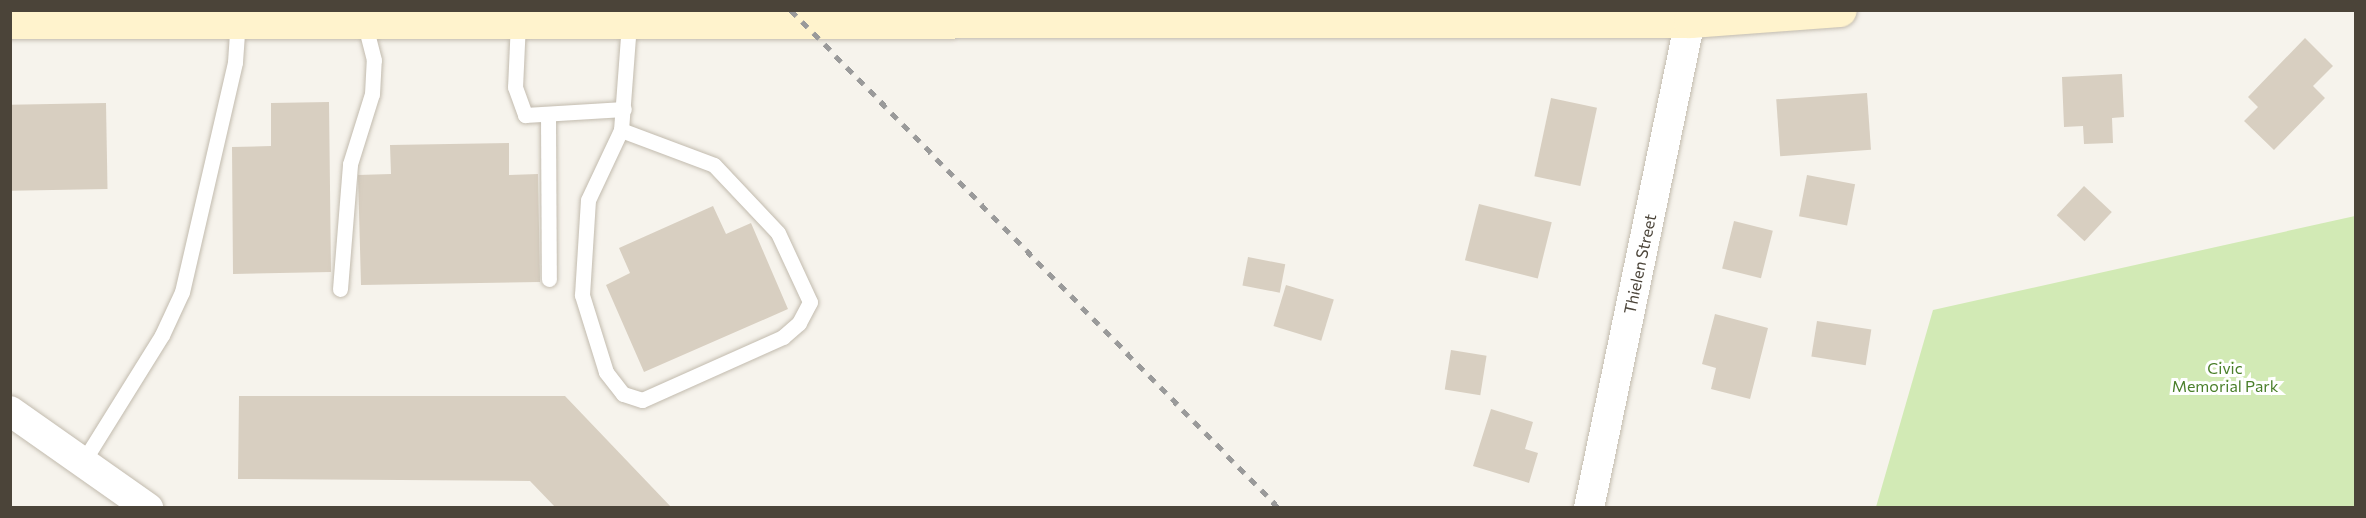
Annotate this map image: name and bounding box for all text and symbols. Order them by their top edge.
street label: Thielen Street [1620,212,1660,316]
park label: Civic Memorial Park [2172,358,2278,396]

